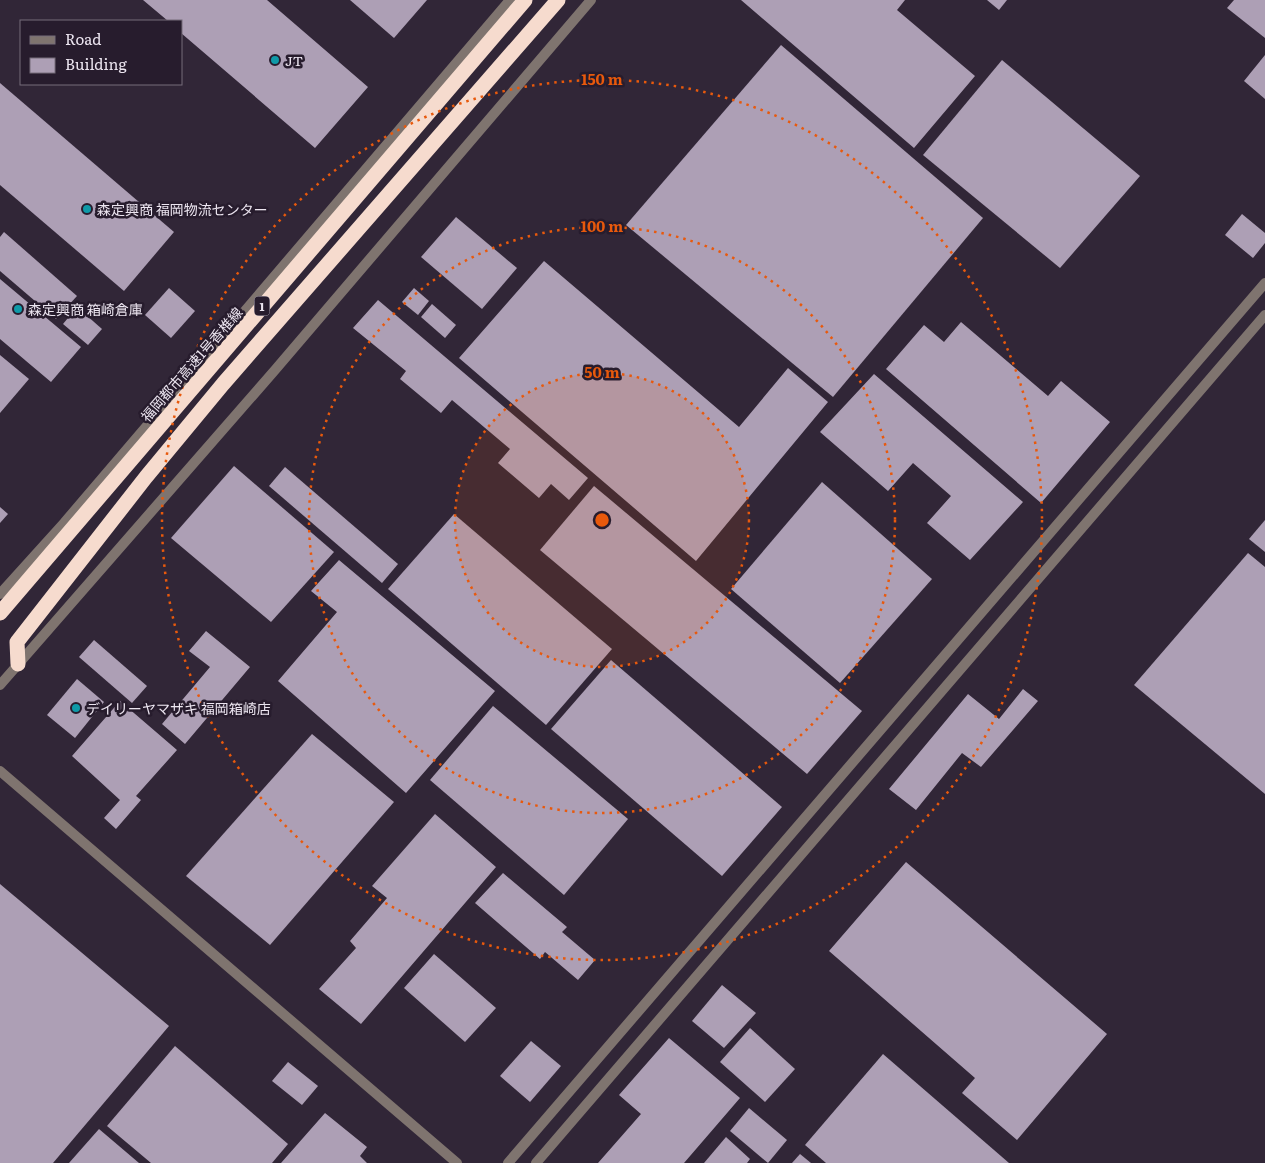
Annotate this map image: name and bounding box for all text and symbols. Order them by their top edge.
legend [20,20,182,85]
text: Road [65,27,101,50]
place label: JT [285,50,303,70]
text: Building [65,52,127,75]
marker: JT [269,54,281,66]
text: 150 m [581,67,623,90]
place label: 森定興商 福岡物流センター [97,199,268,219]
marker: 森定興商 福岡物流センター [81,203,93,215]
text: 100 m [581,214,623,237]
road number: 1 [254,296,270,316]
place label: 森定興商 箱崎倉庫 [28,299,143,319]
street label: 福岡都市高速1号香椎線 [136,302,246,426]
marker: 森定興商 箱崎倉庫 [12,303,24,315]
text: 50 m [584,360,620,383]
centre of rings [593,511,611,529]
place label: デイリーヤマザキ 福岡箱崎店 [86,698,271,718]
marker: デイリーヤマザキ 福岡箱崎店 [70,702,82,714]

